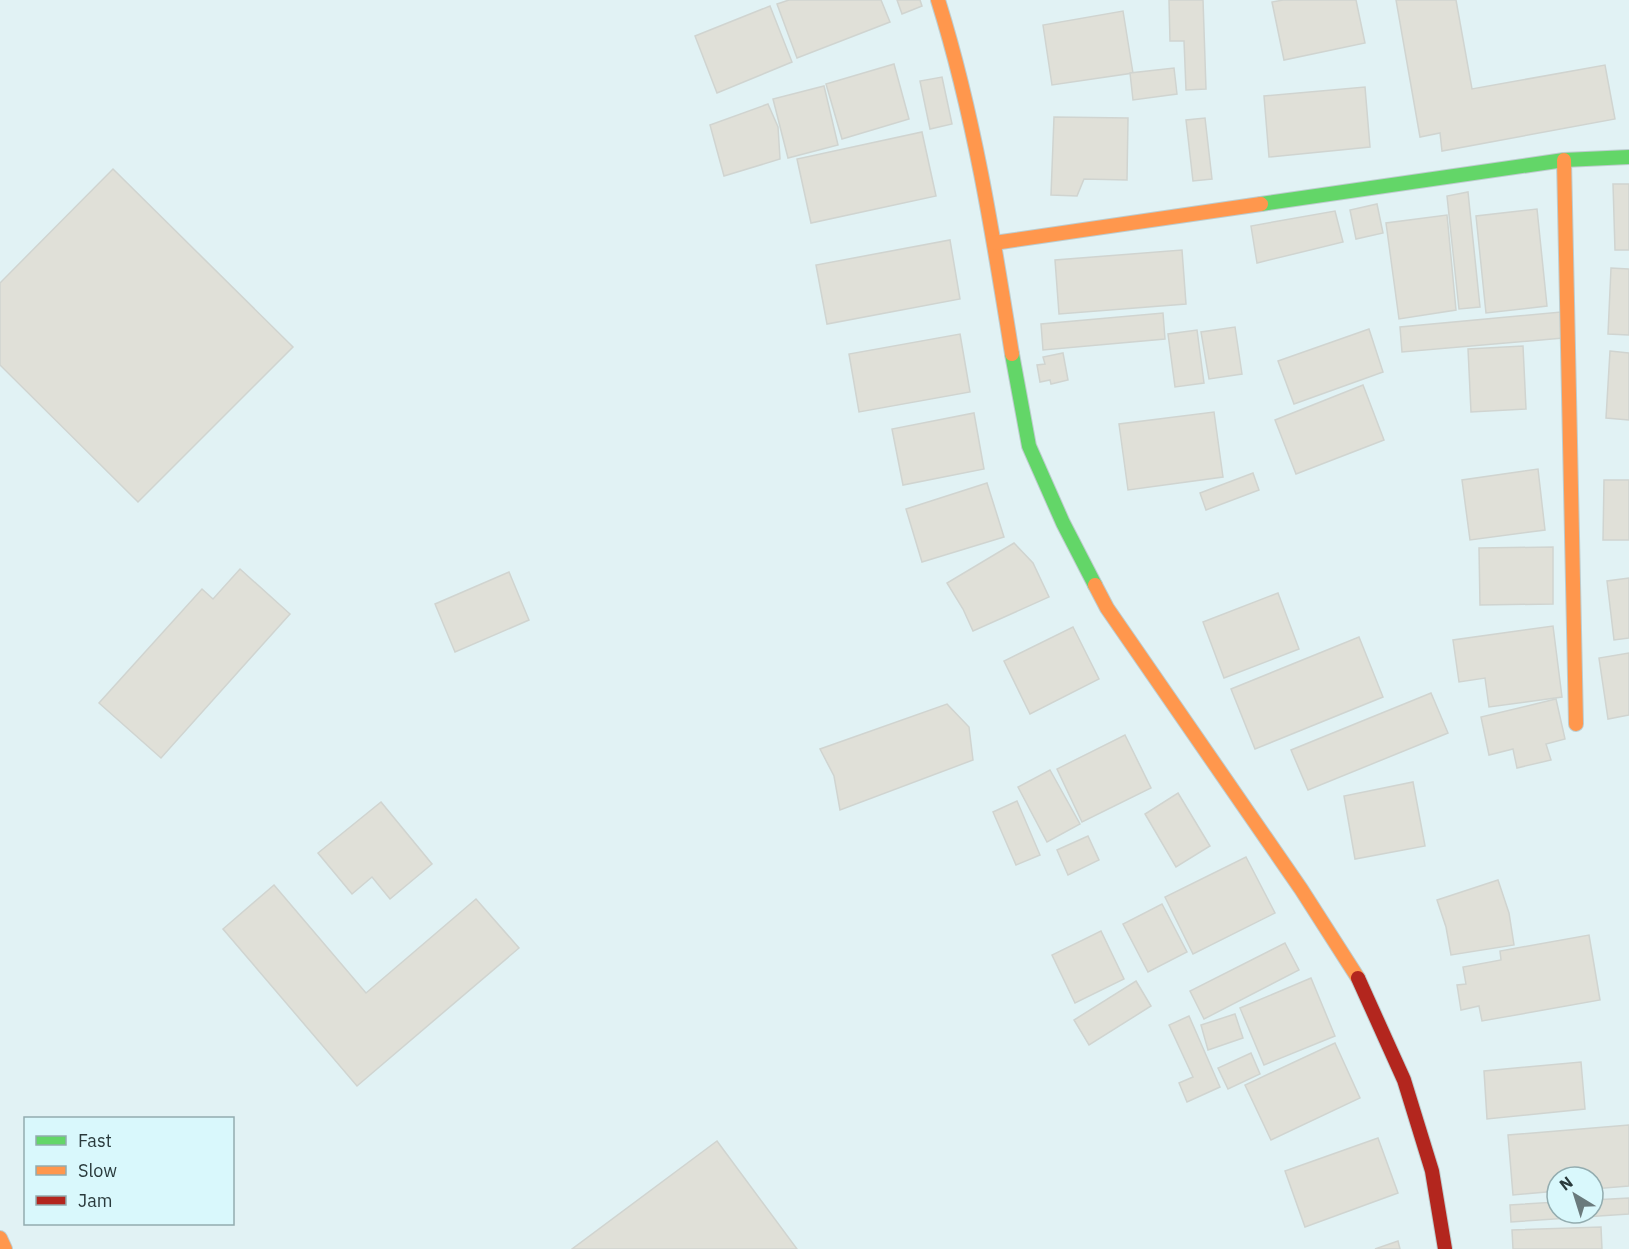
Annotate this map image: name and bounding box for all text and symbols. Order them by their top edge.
legend [24,1117,234,1225]
text: Fast [78,1129,112,1152]
text: Slow [78,1159,117,1182]
north arrow [1545,1165,1605,1225]
text: N [1555,1172,1576,1195]
text: Jam [78,1189,113,1212]

